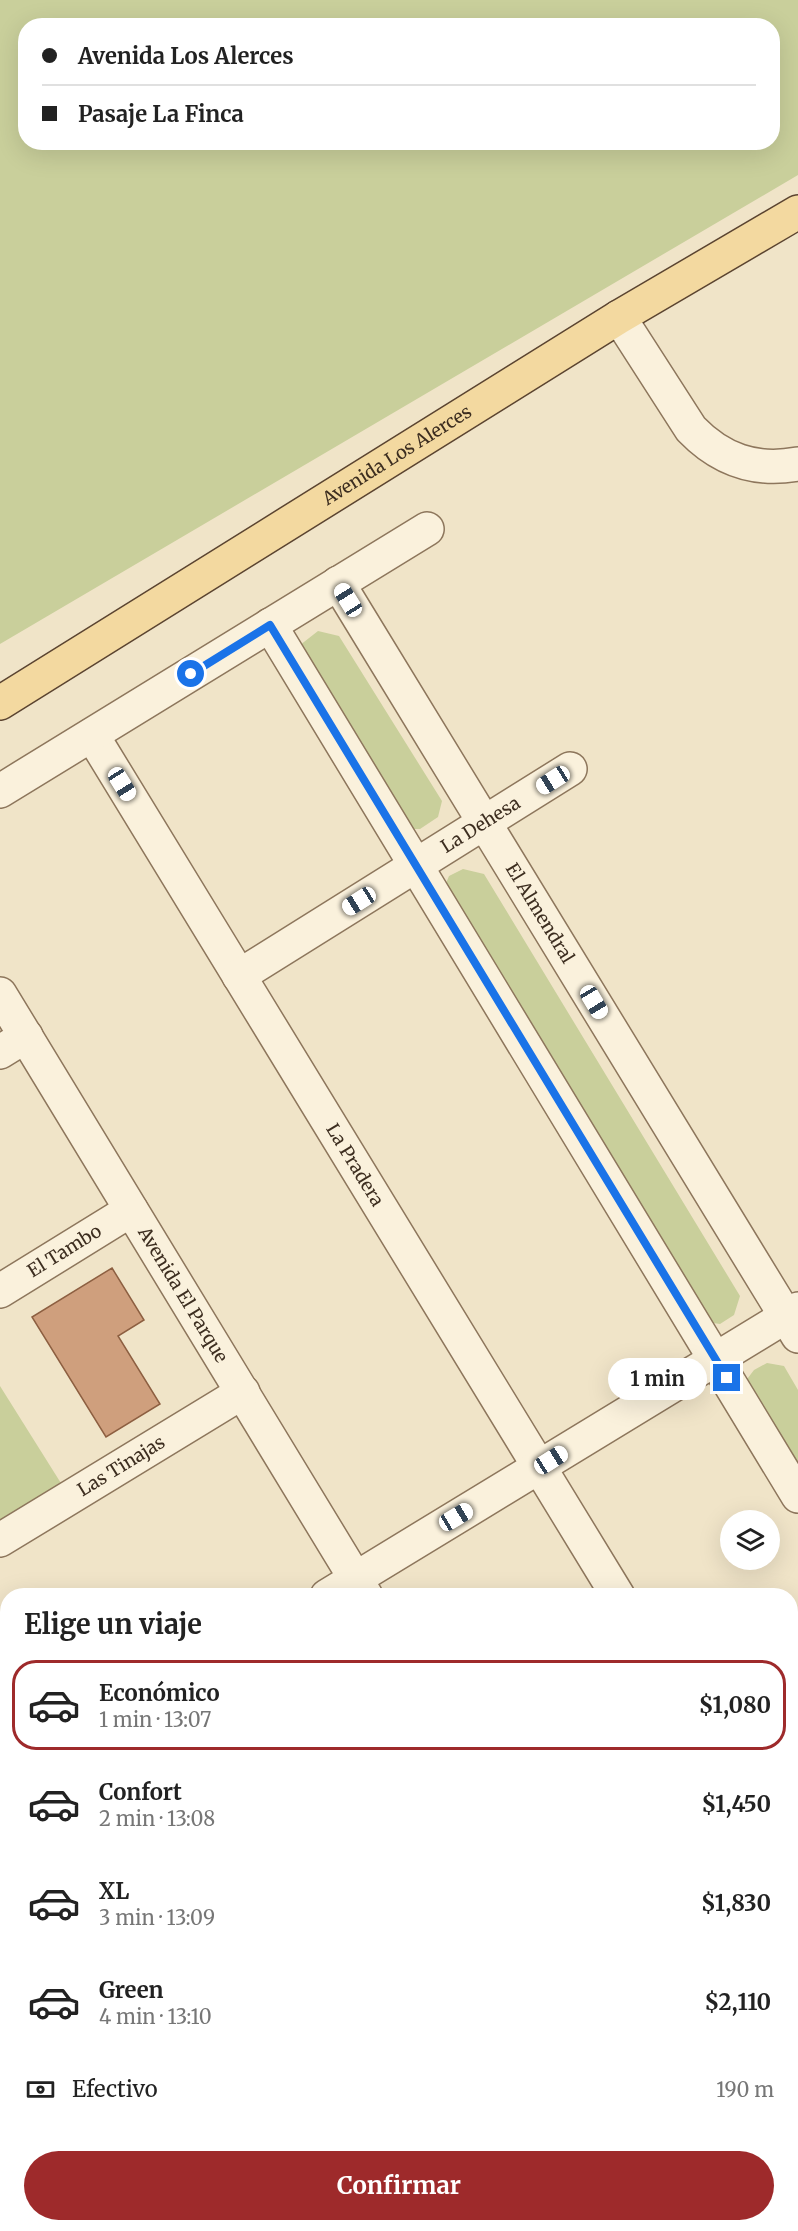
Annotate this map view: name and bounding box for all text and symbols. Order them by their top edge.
text: Avenida Los Alerces [78,42,294,70]
text: Pasaje La Finca [78,100,244,128]
street label: Avenida Los Alerces [317,400,476,511]
car [331,580,365,620]
route start [177,660,204,687]
car [533,763,573,797]
car [105,764,139,804]
street label: La Dehesa [436,791,525,858]
street label: El Almendral [501,859,580,968]
car [339,884,379,918]
car [577,982,611,1022]
street label: La Pradera [321,1119,389,1211]
street label: El Tambo [23,1219,106,1282]
street label: Avenida El Parque [133,1221,233,1367]
callout: 1 min [607,1357,706,1399]
route end [713,1364,740,1391]
text: 1 min [630,1366,685,1391]
street label: Las Tinajas [73,1430,169,1501]
car [531,1443,571,1477]
car [436,1500,476,1534]
map controls [720,1510,780,1570]
button: layers [720,1510,780,1570]
text: Elige un viaje [24,1607,202,1641]
icon: car [27,1678,81,1732]
text: Económico [99,1679,220,1707]
text: $1,080 [699,1691,771,1719]
text: 1 min · 13:07 [99,1707,212,1732]
icon: car [27,1777,81,1831]
text: Confort [99,1778,182,1806]
text: $1,450 [701,1790,771,1818]
text: 2 min · 13:08 [99,1806,215,1831]
icon: car [27,1876,81,1930]
text: XL [99,1877,129,1905]
text: $1,830 [701,1889,771,1917]
text: 3 min · 13:09 [99,1905,215,1930]
icon: car [27,1975,81,2029]
text: Green [99,1976,163,2004]
text: $2,110 [704,1988,771,2016]
text: 4 min · 13:10 [99,2004,212,2029]
icon: cash [24,2073,57,2106]
text: Efectivo [72,2075,158,2103]
text: 190 m [716,2077,774,2102]
button: Confirmar [24,2151,774,2220]

